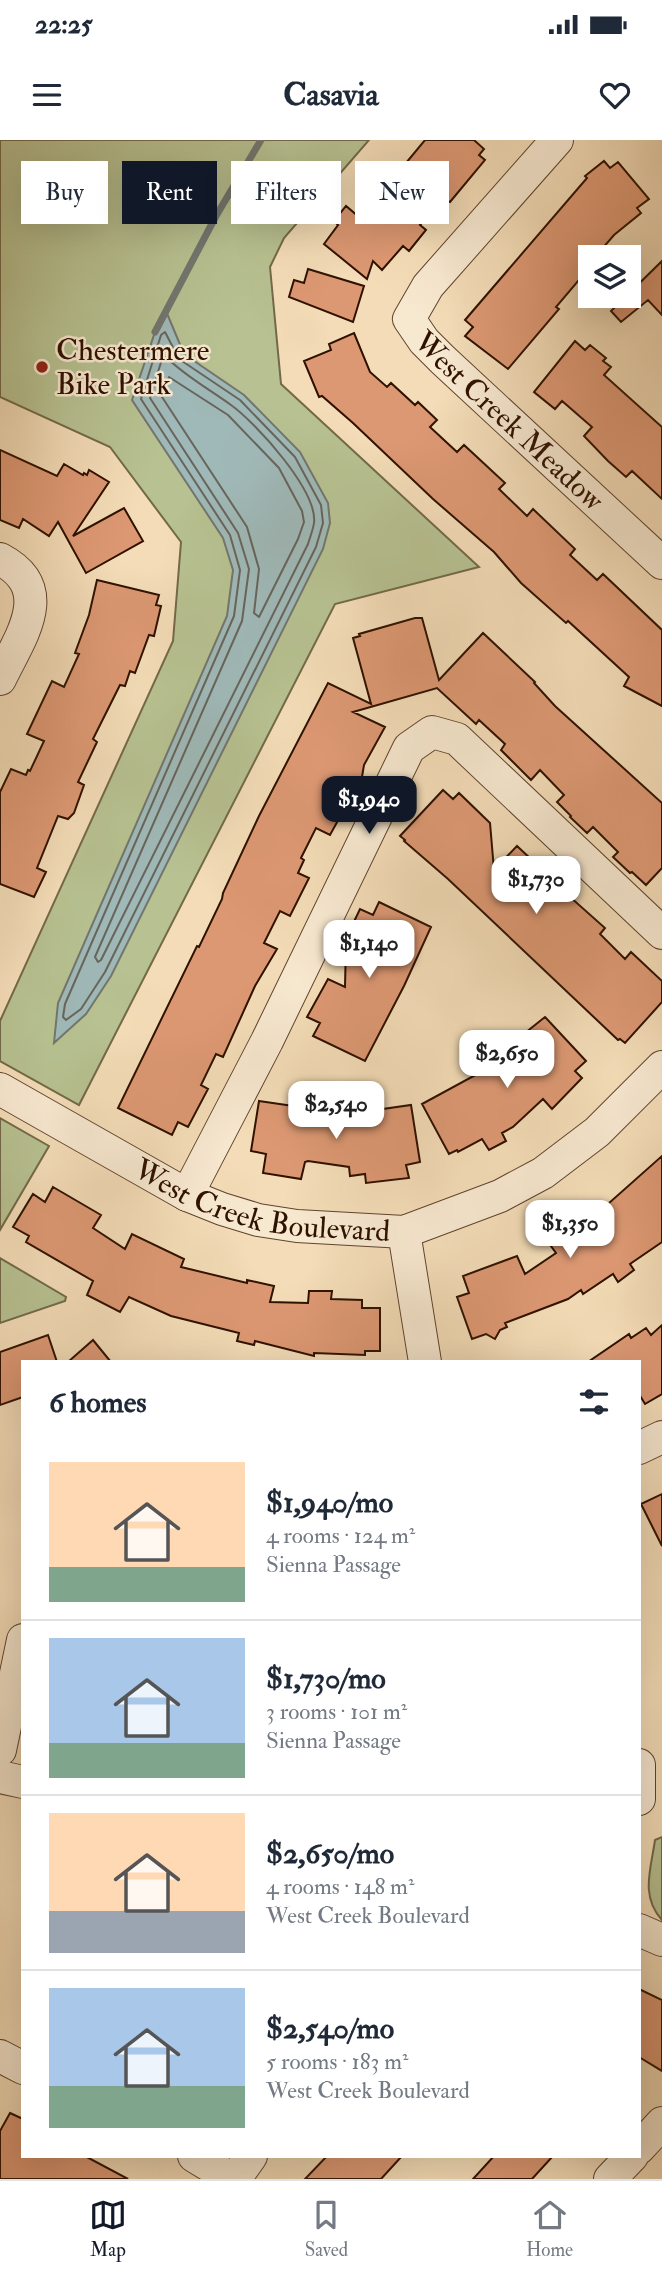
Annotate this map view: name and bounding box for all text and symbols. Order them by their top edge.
text: 22:25 [35,9,92,41]
text: Casavia [283,75,379,115]
icon: menu [28,76,66,114]
icon: heart [596,76,634,114]
chip: Buy [21,161,108,224]
chip: Rent [122,161,217,224]
chip: Filters [231,161,341,224]
chip: New [355,161,449,224]
map controls [578,245,641,308]
button: layers [578,245,641,308]
street label: West Creek Meadow [405,322,612,519]
place label: Chestermere Bike Park [56,332,209,403]
marker: Chestermere Bike Park [34,359,50,375]
pin: $1,940 [312,776,426,836]
text: $1,940 [338,784,400,813]
pin: $1,730 [479,856,593,916]
text: $1,730 [508,864,565,893]
pin: $1,140 [312,920,426,980]
text: $1,140 [339,928,399,957]
pin: $2,650 [450,1030,564,1090]
text: $2,650 [475,1038,539,1067]
pin: $2,540 [279,1082,393,1141]
text: $2,540 [304,1089,368,1118]
street label: West Creek Boulevard [127,1150,391,1250]
pin: $1,350 [513,1200,627,1260]
text: $1,350 [541,1208,599,1237]
icon: filters [575,1383,613,1421]
text: 6 homes [49,1384,147,1421]
text: $1,940/mo [266,1484,393,1521]
icon: home [105,1490,189,1574]
text: 4 rooms · 124 m² [266,1521,415,1550]
text: Sienna Passage [266,1550,401,1579]
text: $1,730/mo [266,1660,386,1697]
icon: home [105,1666,189,1750]
text: 3 rooms · 101 m² [266,1697,407,1726]
text: Sienna Passage [266,1726,401,1755]
text: $2,650/mo [266,1835,394,1872]
icon: home [105,1841,189,1925]
text: 4 rooms · 148 m² [266,1872,414,1901]
text: West Creek Boulevard [266,1901,470,1930]
text: $2,540/mo [266,2010,394,2047]
icon: home [105,2016,189,2100]
text: 5 rooms · 183 m² [266,2047,409,2076]
text: West Creek Boulevard [266,2076,470,2105]
tab: Map [89,2196,127,2262]
tab: Saved [305,2196,348,2262]
tab: Home [526,2196,573,2262]

